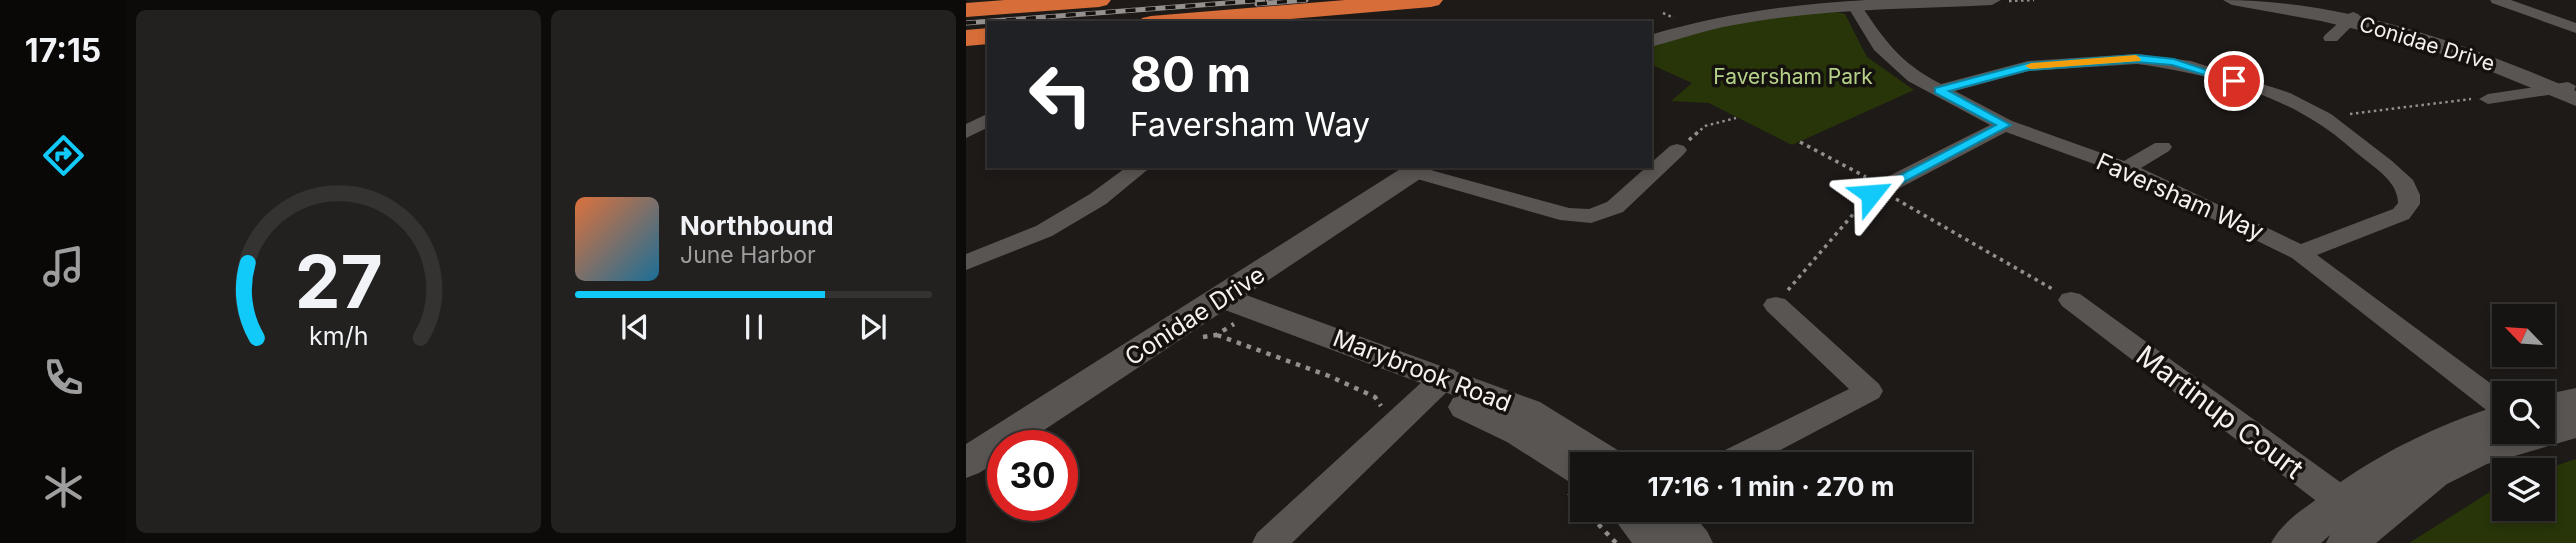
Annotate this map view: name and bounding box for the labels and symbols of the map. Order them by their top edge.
street label: Conidae Drive [2356,11,2498,76]
pin [2204,51,2264,111]
park label: Faversham Park [1713,64,1873,89]
street label: Faversham Way [2092,147,2268,246]
position arrow [1834,157,1908,231]
street label: Conidae Drive [1120,260,1270,371]
north arrow [2492,304,2555,368]
street label: Marybrook Road [1329,323,1515,418]
street label: Martinup Court [2130,338,2310,486]
speed limit sign: 30 [987,430,1078,521]

